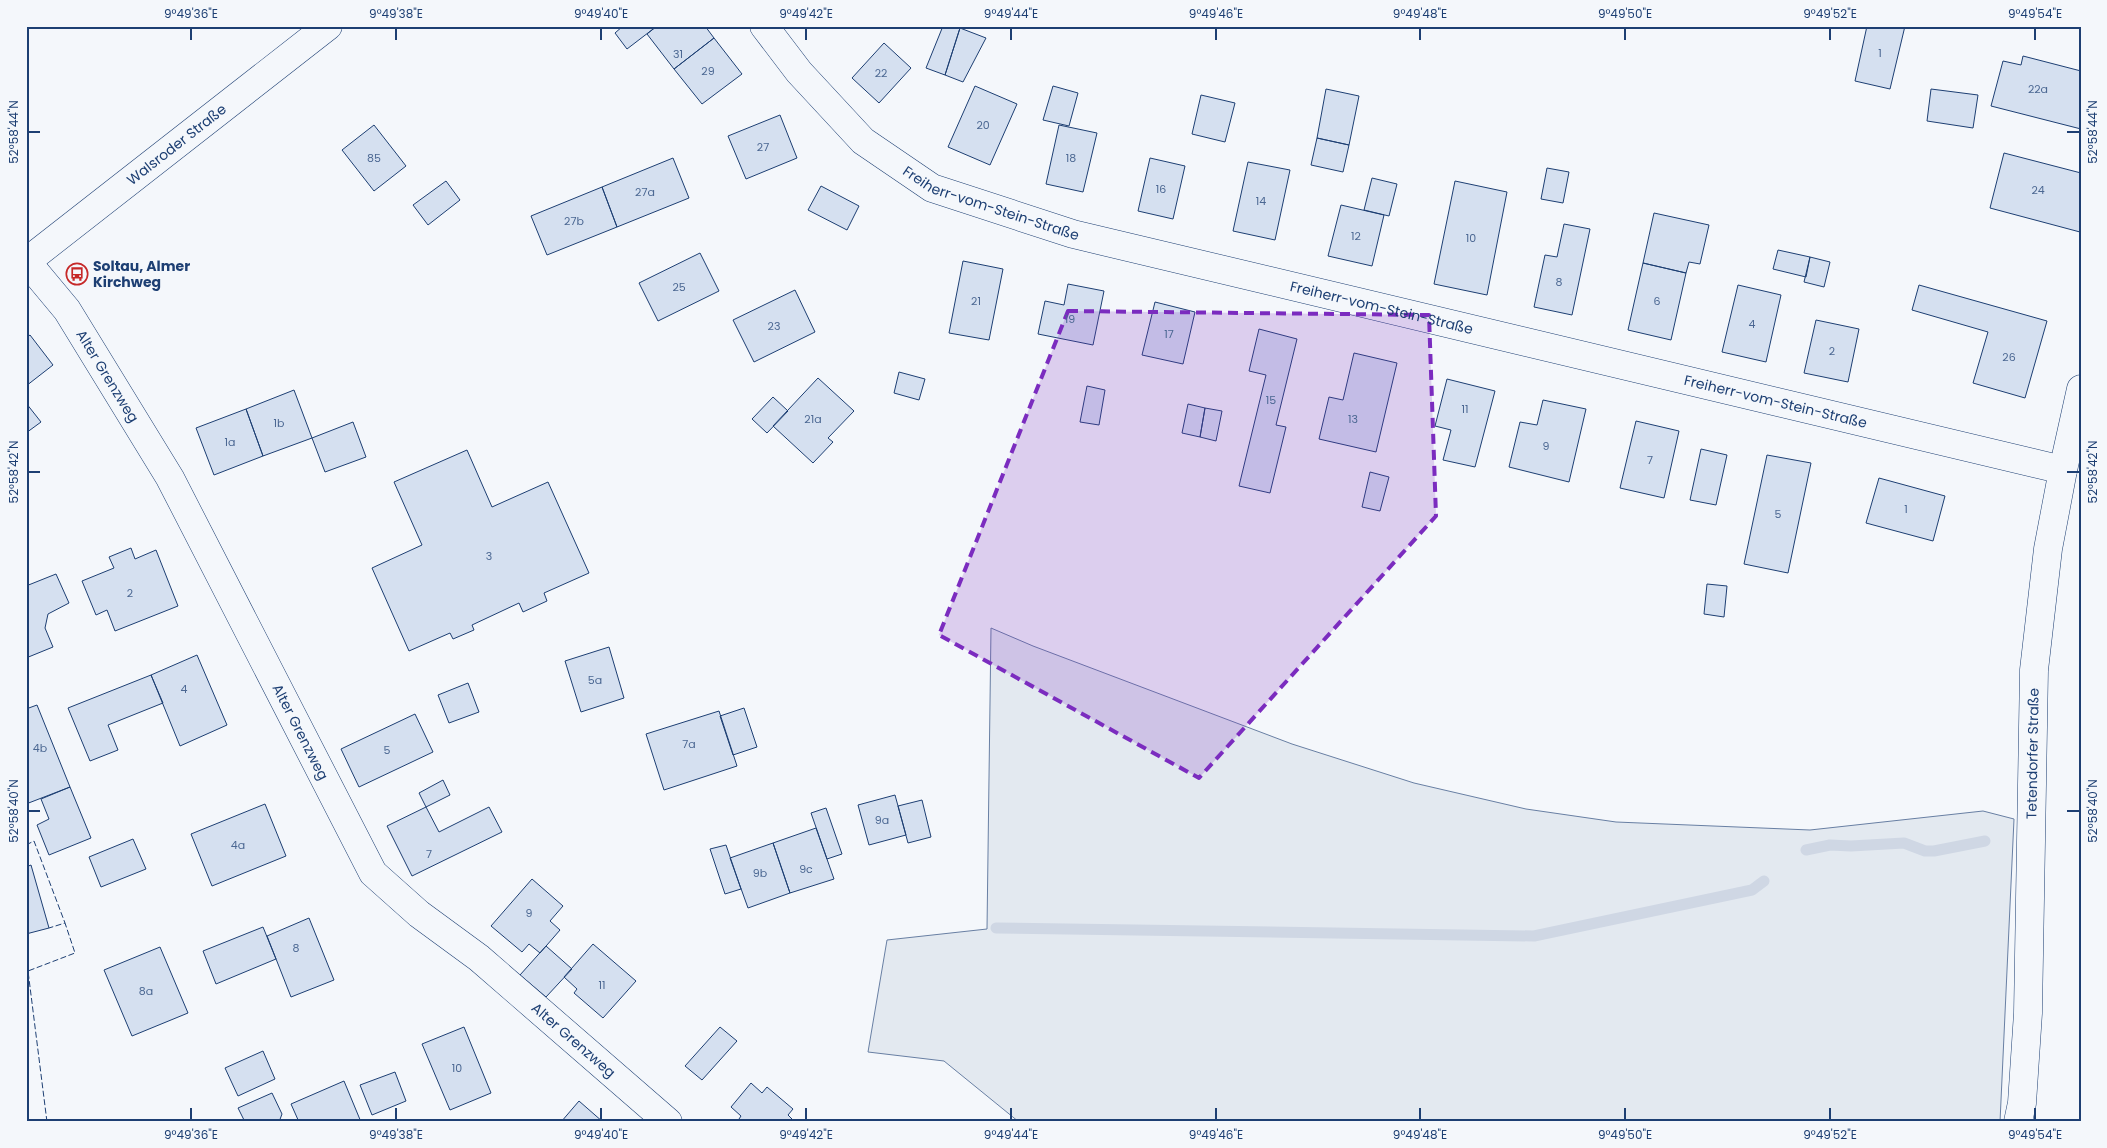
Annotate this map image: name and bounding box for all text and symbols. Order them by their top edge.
text: 9°49'36"E [164,5,218,22]
text: 9°49'38"E [369,5,423,22]
text: 9°49'40"E [574,5,628,22]
text: 9°49'42"E [779,5,833,22]
text: 9°49'44"E [984,5,1038,22]
text: 9°49'46"E [1189,5,1243,22]
text: 9°49'48"E [1393,5,1447,22]
text: 9°49'50"E [1598,5,1652,22]
text: 9°49'52"E [1803,5,1857,22]
text: 9°49'54"E [2008,5,2062,22]
house number: 1 [1878,45,1882,61]
house number: 31 [673,46,683,62]
house number: 29 [701,63,715,79]
house number: 22 [875,65,887,81]
house number: 22a [2028,81,2048,97]
street label: Walsroder Straße [122,99,231,190]
text: 52°58'44"N [5,100,22,164]
text: 52°58'44"N [2084,100,2101,164]
house number: 20 [976,117,990,133]
house number: 27 [757,139,769,155]
house number: 85 [367,150,381,166]
house number: 18 [1066,150,1076,166]
street label: Freiherr-vom-Stein-Straße [899,161,1082,245]
house number: 16 [1156,181,1166,197]
house number: 24 [2031,182,2045,198]
house number: 27a [635,184,655,200]
house number: 14 [1256,193,1266,209]
house number: 27b [564,213,584,229]
house number: 12 [1351,228,1361,244]
house number: 10 [1466,230,1476,246]
place label: Soltau, Almer Kirchweg [93,256,190,292]
bus stop icon: Soltau, Almer Kirchweg [65,262,89,286]
house number: 8 [1556,274,1563,290]
street label: Freiherr-vom-Stein-Straße [1288,276,1476,339]
house number: 25 [672,279,686,295]
house number: 21 [971,293,981,309]
house number: 6 [1654,293,1661,309]
house number: 19 [1065,311,1075,327]
house number: 4 [1749,316,1756,332]
house number: 23 [768,318,780,334]
street label: Alter Grenzweg [71,326,144,426]
house number: 17 [1164,326,1174,342]
house number: 2 [1829,343,1835,359]
house number: 26 [2002,349,2016,365]
street label: Freiherr-vom-Stein-Straße [1682,370,1870,433]
house number: 15 [1266,392,1276,408]
house number: 11 [1461,401,1469,417]
house number: 21a [804,411,822,427]
house number: 13 [1348,411,1358,427]
house number: 1b [274,415,284,431]
house number: 1a [225,434,235,450]
house number: 9 [1543,438,1550,454]
text: 52°58'42"N [5,441,22,503]
text: 52°58'42"N [2084,441,2101,503]
house number: 7 [1647,452,1653,468]
house number: 1 [1904,501,1908,517]
house number: 5 [1775,506,1782,522]
house number: 3 [486,548,492,564]
house number: 2 [127,585,133,601]
house number: 5a [588,672,602,688]
street label: Alter Grenzweg [267,680,333,783]
house number: 4 [181,681,188,697]
street label: Tetendorfer Straße [2021,688,2044,819]
house number: 7a [682,736,696,752]
house number: 4b [33,740,47,756]
house number: 5 [384,742,391,758]
text: 52°58'40"N [5,779,22,843]
text: 52°58'40"N [2084,779,2101,843]
house number: 9a [875,812,889,828]
house number: 4a [231,837,245,853]
house number: 7 [426,846,432,862]
house number: 9c [799,861,813,877]
house number: 9b [753,865,767,881]
house number: 9 [526,905,533,921]
house number: 8 [293,940,300,956]
house number: 11 [598,977,606,993]
house number: 8a [139,983,153,999]
street label: Alter Grenzweg [527,998,620,1082]
house number: 10 [452,1060,462,1076]
text: 9°49'36"E [164,1126,218,1143]
text: 9°49'38"E [369,1126,423,1143]
text: 9°49'40"E [574,1126,628,1143]
text: 9°49'42"E [779,1126,833,1143]
text: 9°49'44"E [984,1126,1038,1143]
text: 9°49'46"E [1189,1126,1243,1143]
text: 9°49'48"E [1393,1126,1447,1143]
text: 9°49'50"E [1598,1126,1652,1143]
text: 9°49'52"E [1803,1126,1857,1143]
text: 9°49'54"E [2008,1126,2062,1143]

